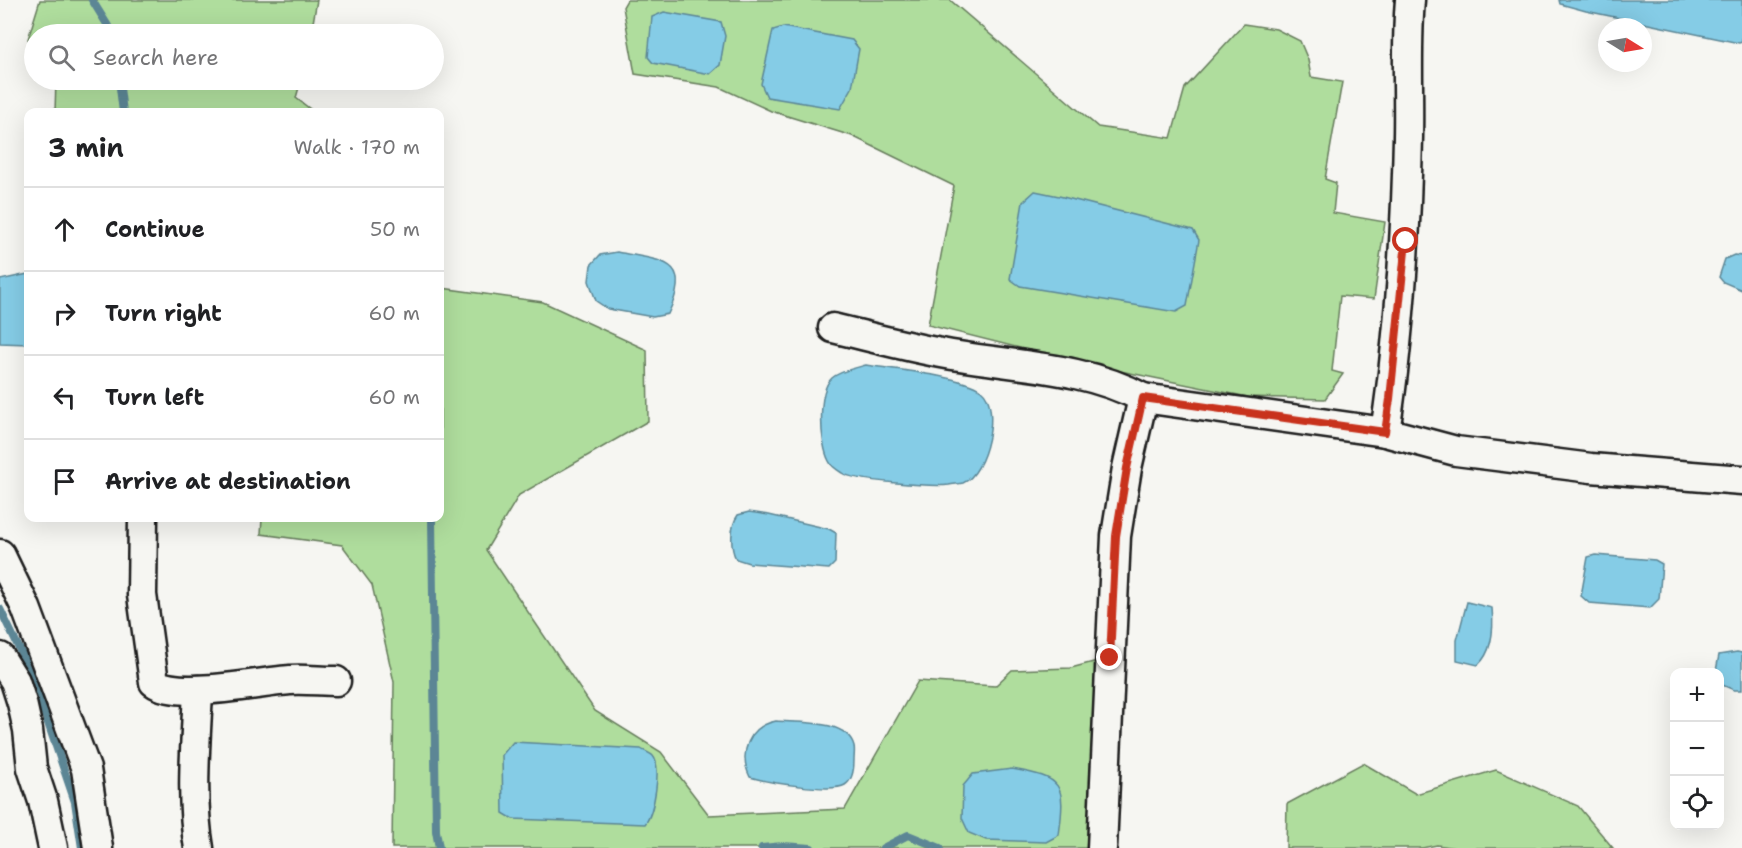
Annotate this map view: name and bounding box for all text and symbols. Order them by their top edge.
north arrow [1598,18,1652,72]
search box [24,24,444,90]
icon: search [45,41,78,74]
text: Search here [93,43,219,72]
text: 3 min [48,130,124,165]
text: Walk · 170 m [294,134,420,160]
icon: ahead [48,213,81,246]
text: Continue [105,215,205,244]
text: 50 m [370,216,420,242]
route start [1392,227,1418,253]
icon: right [48,297,81,330]
text: Turn right [105,299,222,328]
text: 60 m [368,300,420,326]
icon: left [48,381,81,414]
text: Turn left [105,383,204,412]
text: 60 m [368,384,420,410]
icon: arrive [48,465,81,498]
text: Arrive at destination [105,467,351,496]
route end [1096,644,1122,670]
map controls [1670,668,1724,830]
button: + [1670,668,1724,722]
button: − [1670,722,1724,776]
button: locate [1670,776,1724,830]

